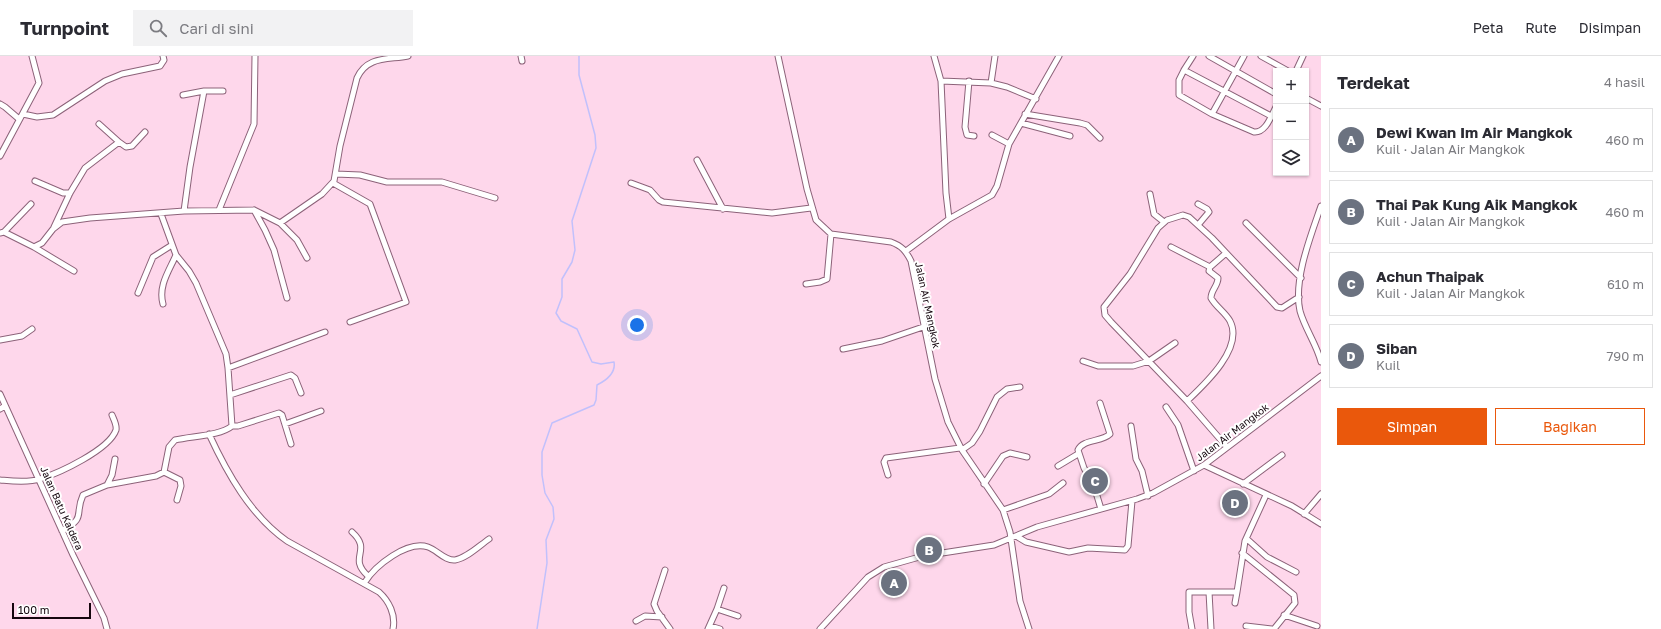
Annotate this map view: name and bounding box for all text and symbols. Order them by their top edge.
search box [133,10,413,46]
text: Turnpoint [20,16,109,39]
icon: search [147,17,169,39]
text: Cari di sini [179,19,254,37]
text: Peta [1473,19,1503,36]
text: Rute [1525,19,1557,36]
text: Disimpan [1579,19,1641,36]
map controls [1273,68,1309,176]
button: + [1273,68,1309,104]
text: Terdekat [1337,72,1410,93]
text: 4 hasil [1604,74,1645,90]
button: − [1273,104,1309,140]
text: Dewi Kwan Im Air Mangkok [1376,123,1573,141]
text: A [1346,132,1356,148]
text: 460 m [1605,132,1644,148]
button: layers [1273,140,1309,176]
text: Kuil · Jalan Air Mangkok [1376,141,1525,157]
text: Thai Pak Kung Aik Mangkok [1376,195,1578,213]
text: B [1346,204,1356,220]
text: 460 m [1605,204,1644,220]
text: Kuil · Jalan Air Mangkok [1376,213,1525,229]
street label: Jalan Air Mangkok [913,261,943,350]
text: Achun Thaipak [1376,267,1484,285]
text: C [1346,276,1356,292]
text: 610 m [1607,276,1644,292]
text: Kuil · Jalan Air Mangkok [1376,285,1525,301]
your location [627,315,647,335]
text: Siban [1376,339,1417,357]
text: D [1346,348,1356,364]
text: 790 m [1606,348,1644,364]
text: Kuil [1376,357,1400,373]
street label: Jalan Air Mangkok [1193,400,1271,463]
button: Simpan [1337,408,1487,445]
button: Bagikan [1495,408,1645,445]
street label: Jalan Batu Kaldera [38,464,86,552]
pin: C [1082,466,1108,496]
pin: D [1222,488,1248,518]
pin: B [916,535,942,565]
pin: A [881,568,907,598]
scale bar [12,601,91,620]
text: 100 m [18,603,49,616]

